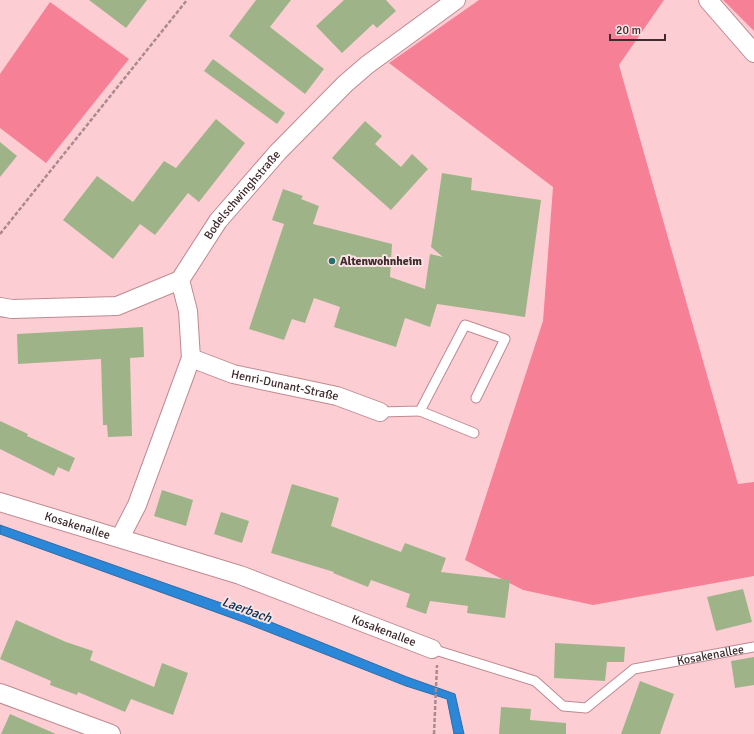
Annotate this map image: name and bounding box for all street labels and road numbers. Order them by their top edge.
street label: Bodelschwinghstraße [201,147,284,242]
street label: Henri-Dunant-Straße [230,367,340,404]
street label: Kosakenallee [43,509,112,543]
street label: Kosakenallee [349,612,418,650]
street label: Kosakenallee [676,642,745,669]

